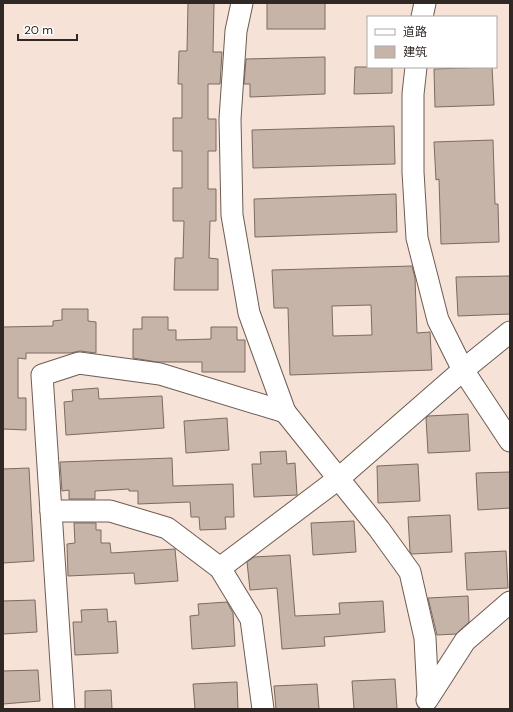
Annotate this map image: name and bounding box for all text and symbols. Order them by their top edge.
scale bar [18,16,77,42]
legend [367,16,497,68]
text: 20 m [24,22,53,38]
text: 道路 [403,24,427,40]
text: 建筑 [403,44,427,60]

